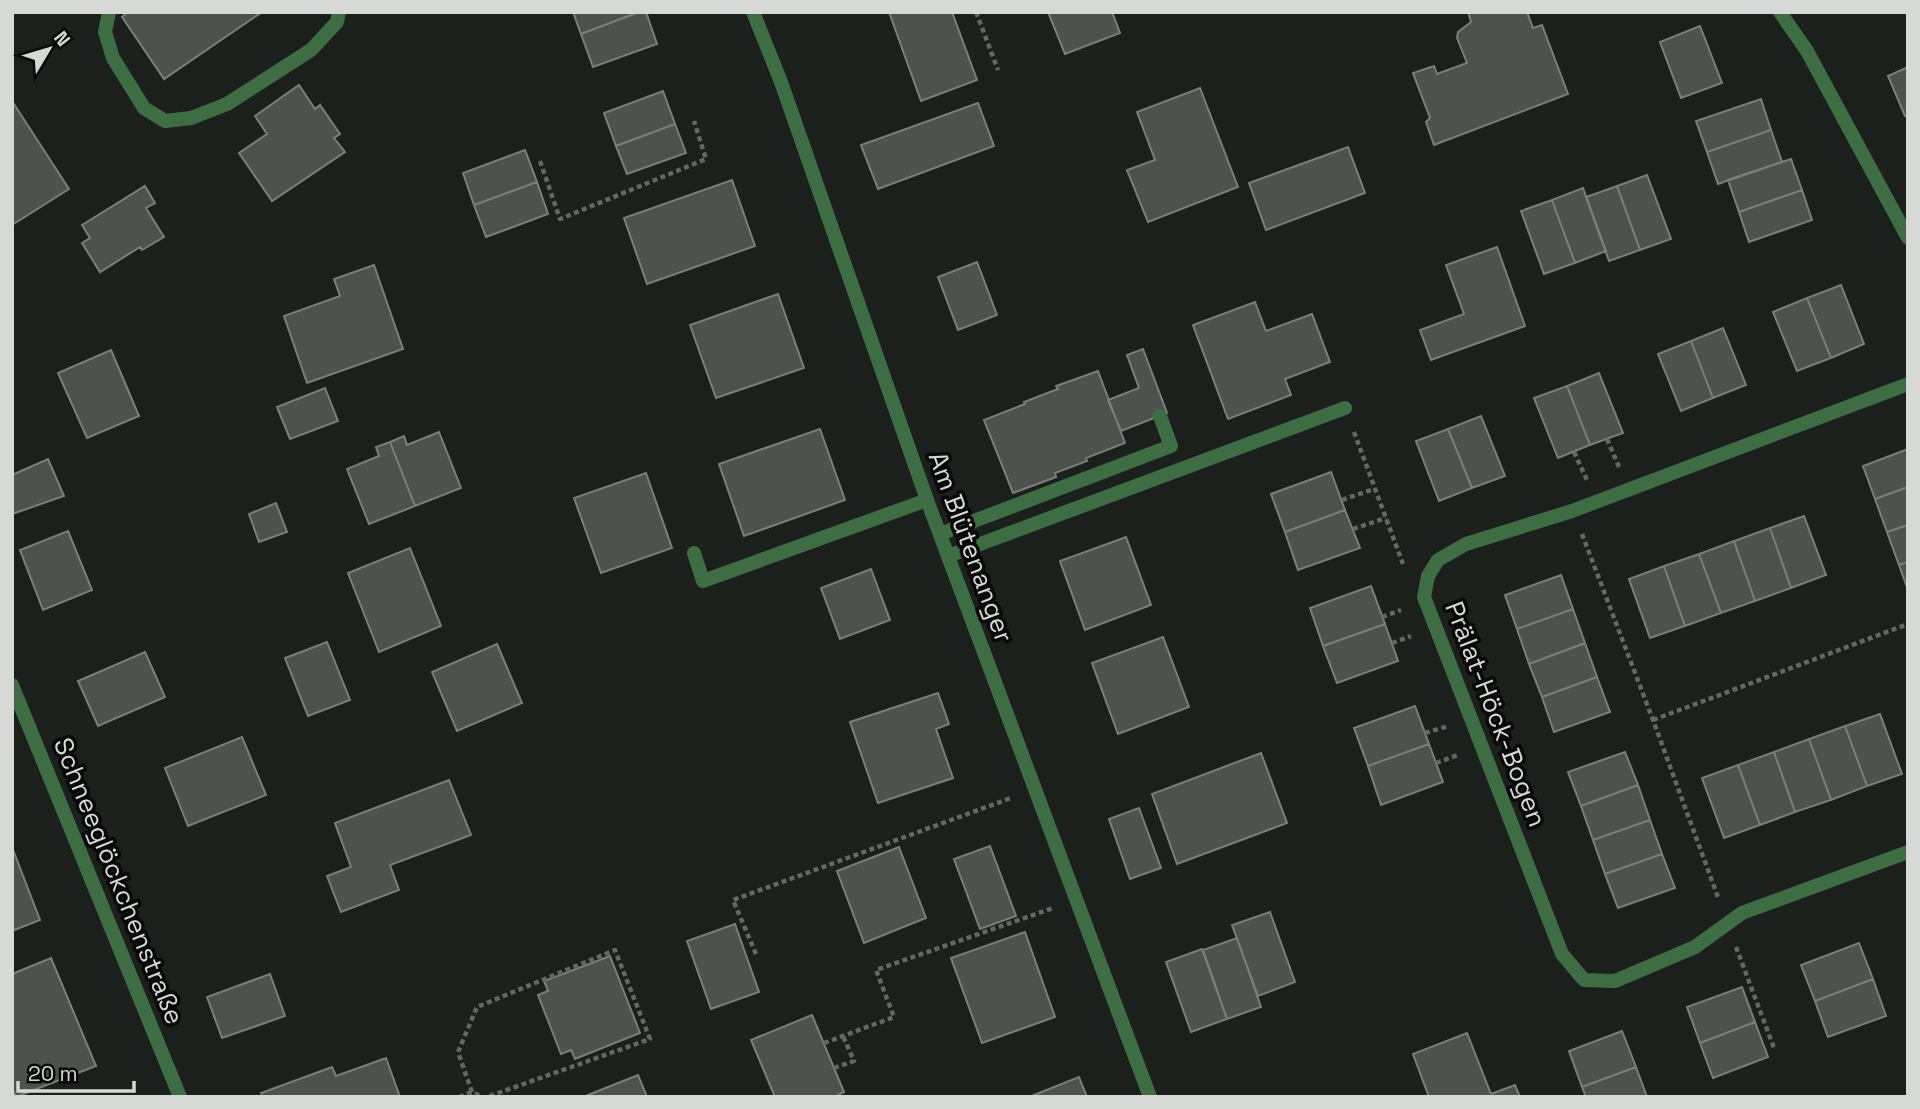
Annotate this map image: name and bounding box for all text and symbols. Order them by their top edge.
north arrow [14,14,84,84]
text: N [48,26,76,52]
street label: Am Blütenanger [921,447,1021,647]
street label: Prälat-Höck-Bogen [1437,596,1555,832]
street label: Schneeglöckchenstraße [46,733,192,1029]
scale bar [18,1050,133,1094]
text: 20 m [28,1060,78,1087]

